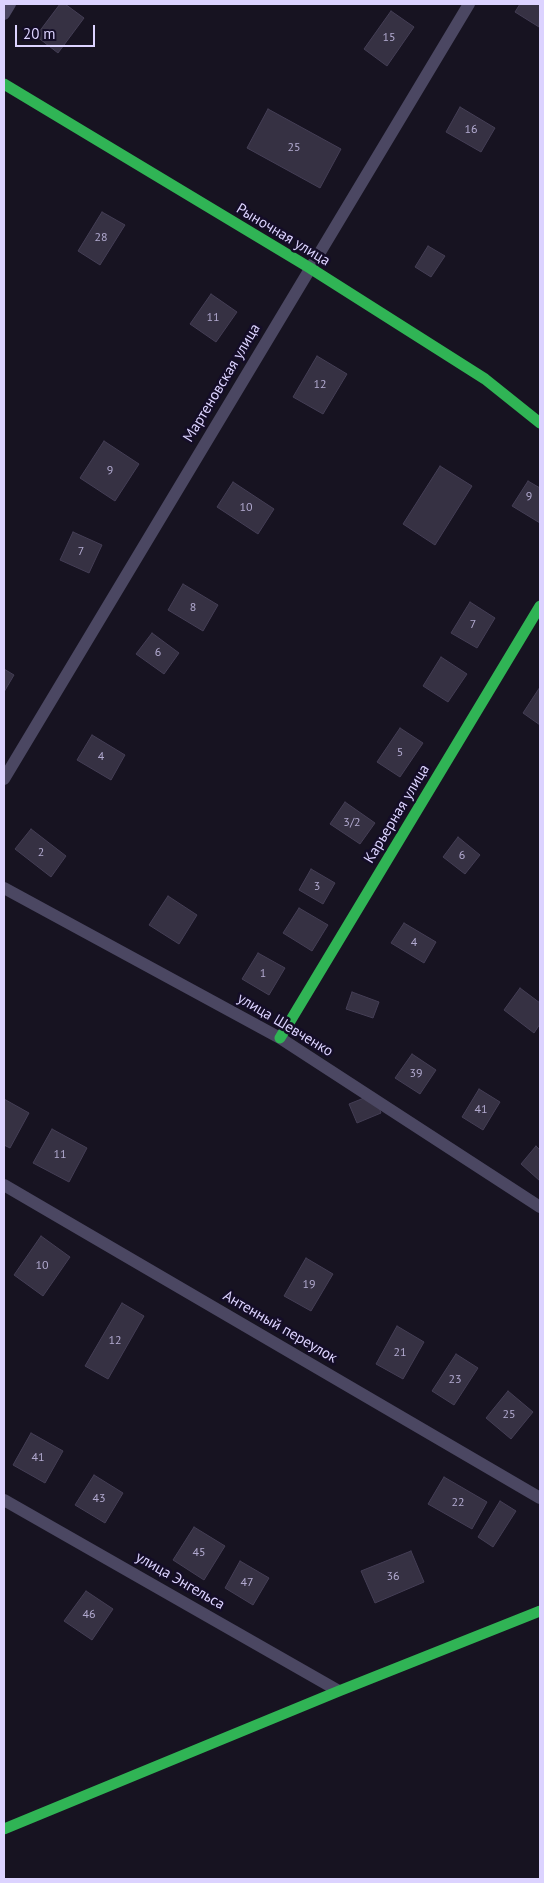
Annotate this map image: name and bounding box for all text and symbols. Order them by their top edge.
scale bar [18,15,98,47]
text: 20 m [23,24,56,43]
house number: 15 [382,31,396,45]
house number: 16 [464,123,478,137]
house number: 25 [287,141,301,155]
street label: Рыночная улица [233,200,333,270]
house number: 28 [94,231,108,245]
house number: 11 [206,311,220,325]
street label: Мартеновская улица [180,321,264,445]
house number: 12 [313,378,327,392]
house number: 9 [107,464,113,478]
house number: 9 [526,490,532,504]
house number: 10 [239,501,253,515]
house number: 7 [78,545,84,559]
house number: 8 [190,601,196,615]
house number: 7 [470,618,476,632]
house number: 6 [155,646,161,660]
house number: 5 [397,746,403,760]
house number: 4 [98,750,104,764]
street label: Карьерная улица [360,761,434,867]
house number: 3/2 [343,816,361,830]
house number: 2 [38,846,44,860]
house number: 6 [459,849,465,863]
house number: 3 [314,880,320,894]
house number: 4 [411,936,417,950]
house number: 1 [260,967,266,981]
street label: улица Шевченко [234,989,336,1061]
house number: 39 [409,1067,423,1081]
house number: 41 [474,1103,488,1117]
house number: 11 [53,1148,67,1162]
house number: 10 [35,1259,49,1273]
house number: 19 [302,1278,316,1292]
street label: Антенный переулок [220,1287,340,1367]
house number: 12 [108,1334,122,1348]
house number: 21 [393,1346,407,1360]
house number: 23 [448,1373,462,1387]
house number: 25 [502,1408,516,1422]
house number: 41 [31,1451,45,1465]
house number: 43 [92,1492,106,1506]
house number: 22 [451,1496,465,1510]
house number: 45 [192,1546,206,1560]
street label: улица Энгельса [132,1548,228,1614]
house number: 36 [386,1570,400,1584]
house number: 47 [240,1576,254,1590]
house number: 46 [82,1608,96,1622]

